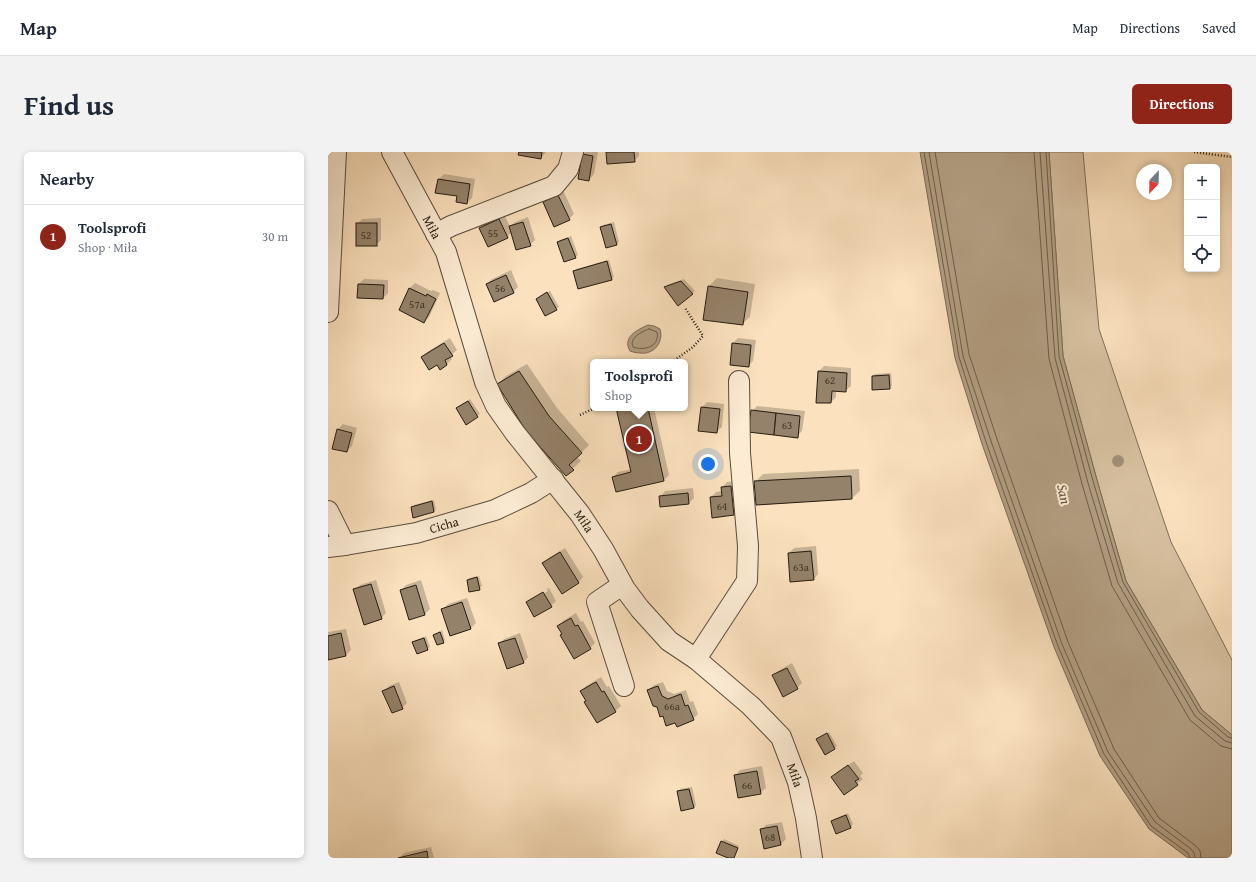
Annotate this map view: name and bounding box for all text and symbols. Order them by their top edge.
text: Map [20,14,57,42]
text: Map [1072,18,1098,38]
text: Directions [1120,18,1180,38]
text: Saved [1202,18,1236,38]
text: Find us [24,84,114,125]
button: Directions [1132,84,1232,124]
north arrow [1136,164,1172,200]
map controls [1184,164,1220,272]
button: + [1184,164,1220,200]
text: Nearby [40,166,94,191]
button: − [1184,200,1220,236]
street label: Miła [418,212,446,243]
text: Toolsprofi [78,217,146,238]
house number: 55 [488,225,498,241]
text: 1 [50,227,56,246]
text: 30 m [262,227,288,246]
house number: 52 [361,227,371,243]
button: locate [1184,236,1220,272]
text: Shop · Miła [78,238,137,257]
house number: 56 [495,280,505,296]
house number: 57a [409,296,426,312]
popup [590,359,688,411]
text: Toolsprofi [605,365,673,386]
house number: 62 [825,372,835,388]
text: Shop [605,386,632,405]
house number: 63 [782,417,792,433]
pin: 1 [626,424,652,454]
your location [698,454,718,474]
water label: San [1052,482,1076,506]
house number: 64 [717,498,727,514]
street label: Miła [569,506,599,537]
street label: Cicha [427,512,462,538]
house number: 63a [793,559,810,575]
house number: 66a [664,698,681,714]
street label: Miła [782,760,808,790]
house number: 66 [742,777,752,793]
house number: 68 [765,829,775,845]

